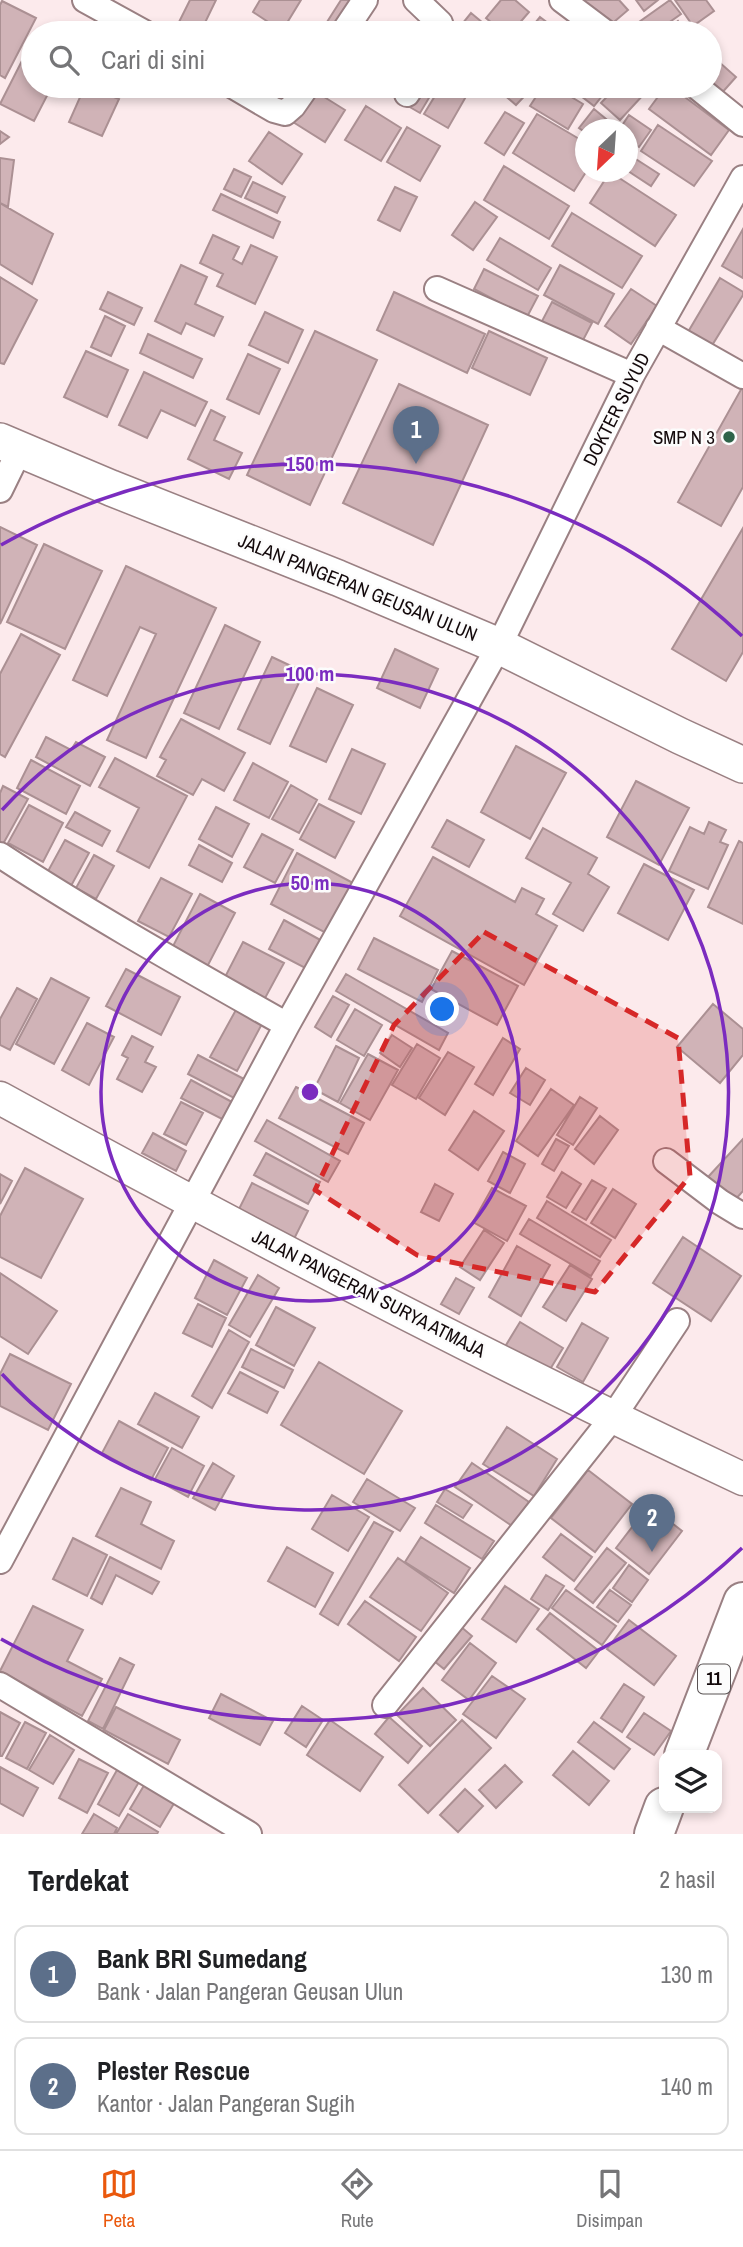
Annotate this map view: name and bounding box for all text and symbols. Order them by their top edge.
search box [21,21,722,98]
icon: search [45,41,83,79]
text: Cari di sini [101,42,205,77]
north arrow [575,119,638,182]
street label: DOKTER SUYUD [576,348,656,470]
pin: 1 [393,406,439,464]
place label: SMP N 3 [653,424,715,450]
marker: SMP N 3 [721,429,737,445]
text: 150 m [286,449,334,478]
street label: JALAN PANGERAN GEUSAN ULUN [234,527,482,647]
text: 100 m [286,659,334,688]
text: 50 m [290,868,330,897]
your location [425,992,459,1026]
centre of rings [298,1080,322,1104]
street label: JALAN PANGERAN SURYA ATMAJA [248,1223,491,1364]
pin: 2 [629,1494,675,1552]
road number: 11 [698,1664,730,1694]
map controls [659,1750,722,1813]
button: layers [659,1750,722,1813]
text: Terdekat [28,1860,129,1900]
text: 2 hasil [659,1864,715,1895]
text: Bank BRI Sumedang [97,1941,307,1976]
text: 1 [48,1959,58,1990]
text: 130 m [661,1959,713,1990]
text: Bank · Jalan Pangeran Geusan Ulun [97,1976,403,2007]
text: Plester Rescue [97,2053,250,2088]
text: 2 [48,2071,58,2102]
text: 140 m [661,2071,713,2102]
text: Kantor · Jalan Pangeran Sugih [97,2088,355,2119]
tab: Peta [100,2165,138,2233]
tab: Rute [338,2165,376,2233]
tab: Disimpan [576,2165,643,2233]

